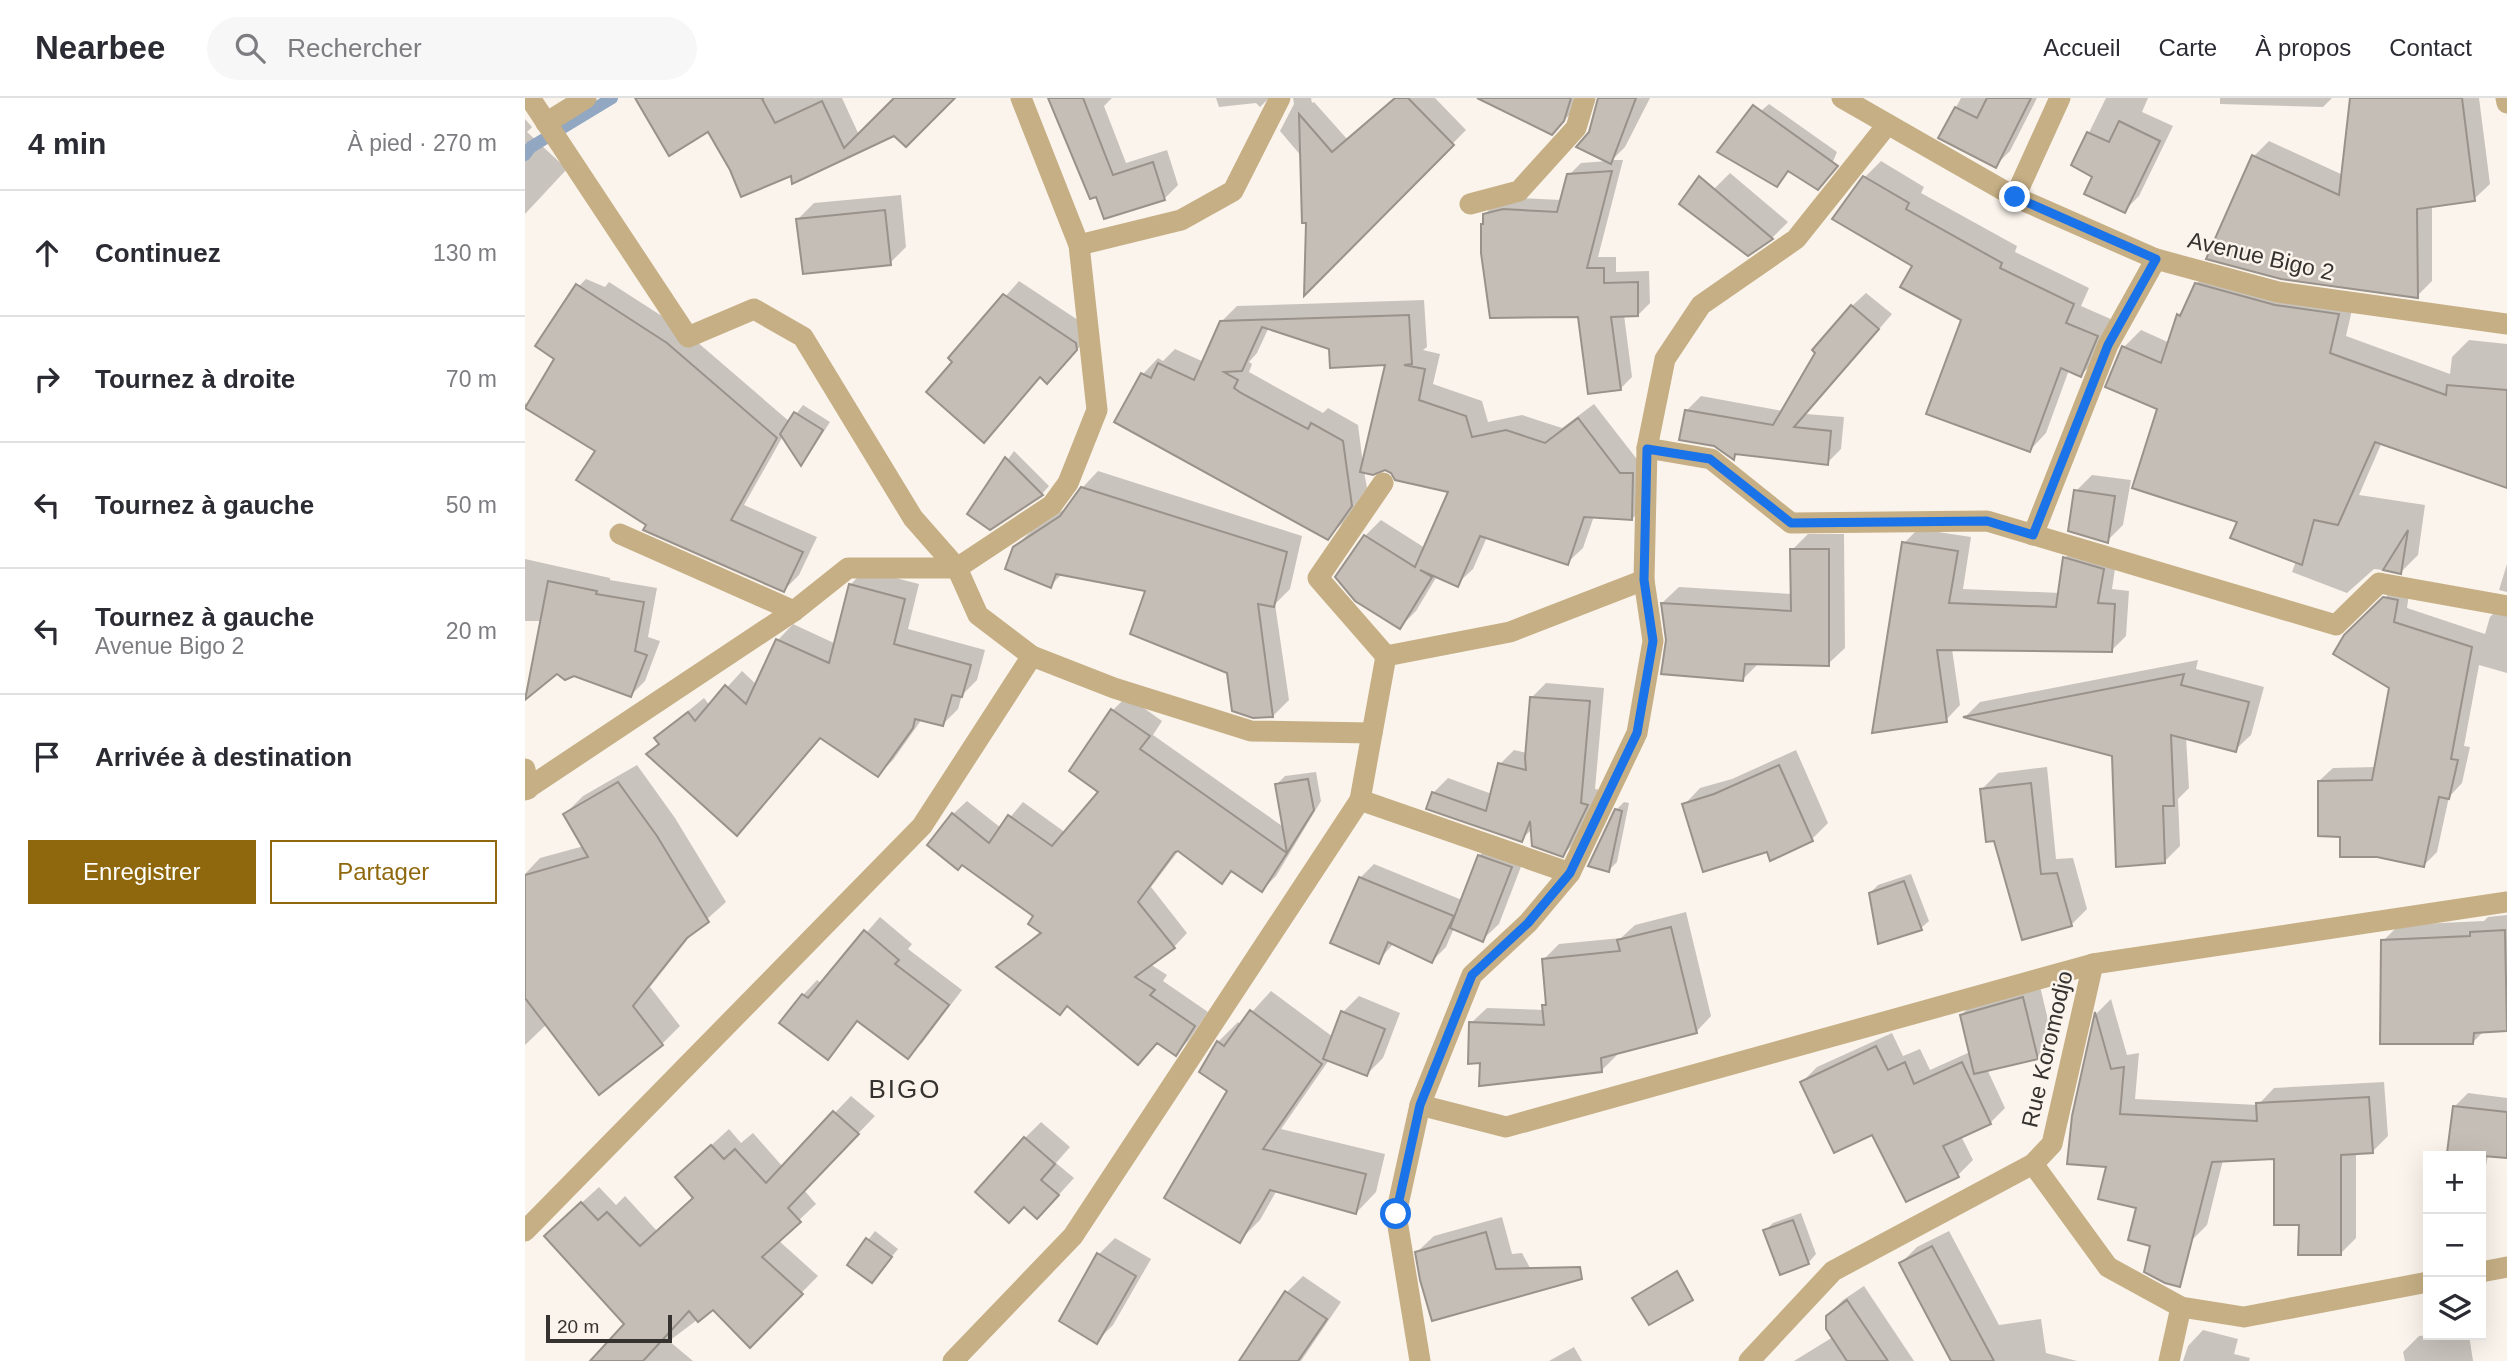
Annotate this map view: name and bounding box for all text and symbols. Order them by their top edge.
search box [207,17,697,80]
text: Nearbee [35,29,165,66]
icon: search [231,29,269,67]
text: Rechercher [287,33,422,63]
text: Accueil [2043,34,2121,61]
text: Carte [2159,34,2217,61]
text: À propos [2255,34,2351,61]
text: Contact [2389,34,2472,61]
text: 4 min [28,127,106,160]
text: À pied · 270 m [347,130,497,156]
route end [1999,181,2030,212]
street label: Avenue Bigo 2 [2185,227,2337,285]
icon: ahead [28,234,66,272]
text: Continuez [95,238,221,268]
text: 130 m [433,240,497,266]
icon: right [28,360,66,398]
text: Tournez à droite [95,364,295,394]
text: 70 m [446,366,497,392]
icon: left [28,486,66,524]
text: Tournez à gauche [95,490,314,520]
text: 50 m [446,492,497,518]
text: Tournez à gauche [95,602,314,632]
icon: left [28,612,66,650]
text: 20 m [446,618,497,644]
text: Avenue Bigo 2 [95,633,244,659]
icon: arrive [28,738,66,776]
text: Arrivée à destination [95,742,352,772]
button: Enregistrer [28,840,256,904]
button: Partager [270,840,497,904]
street label: Rue Koromodjo [2016,968,2078,1130]
district label: BIGO [868,1074,942,1104]
map controls [2423,1151,2486,1340]
button: + [2423,1151,2486,1214]
route start [1380,1198,1411,1229]
button: − [2423,1214,2486,1277]
button: layers [2423,1277,2486,1340]
scale bar [546,1312,672,1344]
text: 20 m [557,1316,599,1337]

